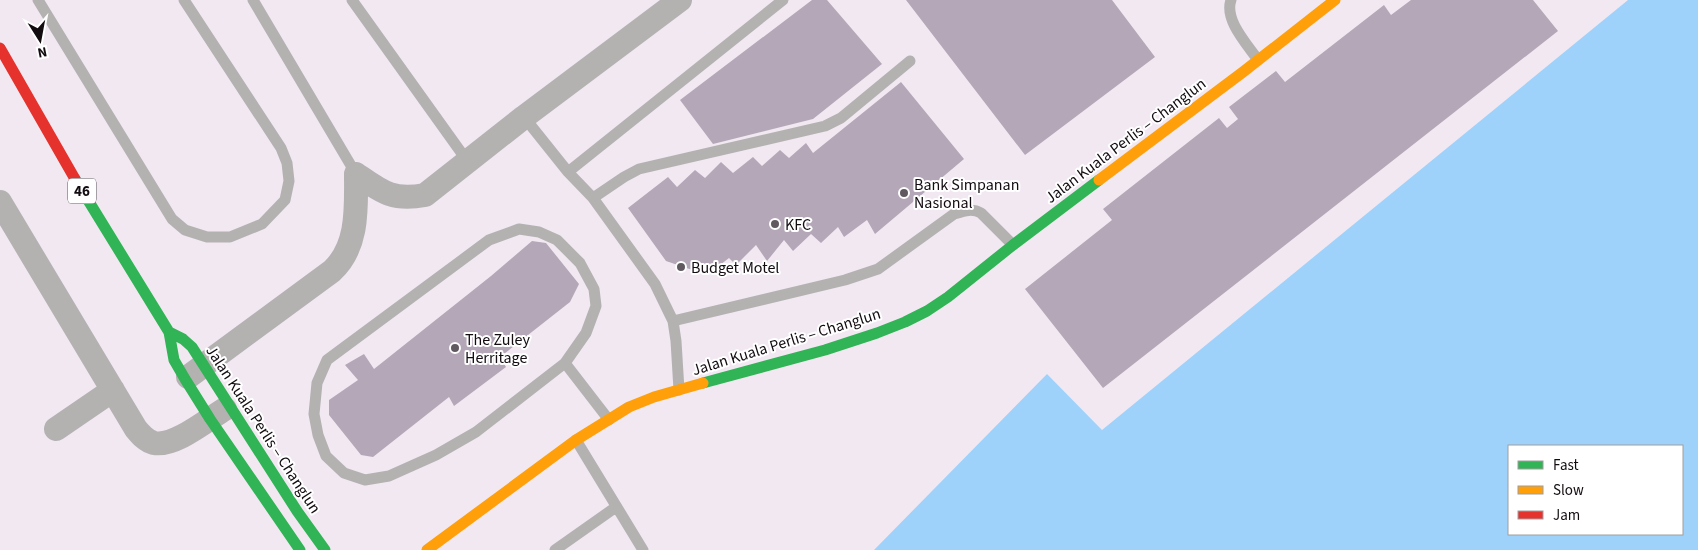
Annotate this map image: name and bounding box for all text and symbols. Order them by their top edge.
north arrow [15,15,65,65]
text: N [36,41,49,62]
street label: Jalan Kuala Perlis – Changlun [1041,73,1211,209]
place label: Bank Simpanan Nasional [914,174,1019,214]
road number: 46 [68,178,96,204]
marker: Bank Simpanan Nasional [898,187,910,199]
place label: KFC [785,214,811,236]
marker: KFC [769,218,781,230]
place label: Budget Motel [691,257,779,279]
marker: Budget Motel [675,261,687,273]
street label: Jalan Kuala Perlis – Changlun [689,303,883,381]
place label: The Zuley Herritage [465,329,530,369]
street label: Jalan Kuala Perlis – Changlun [201,341,326,518]
marker: The Zuley Herritage [449,342,461,354]
legend [1508,445,1683,535]
text: Fast [1553,455,1579,476]
text: Slow [1553,480,1584,501]
text: Jam [1553,505,1580,526]

